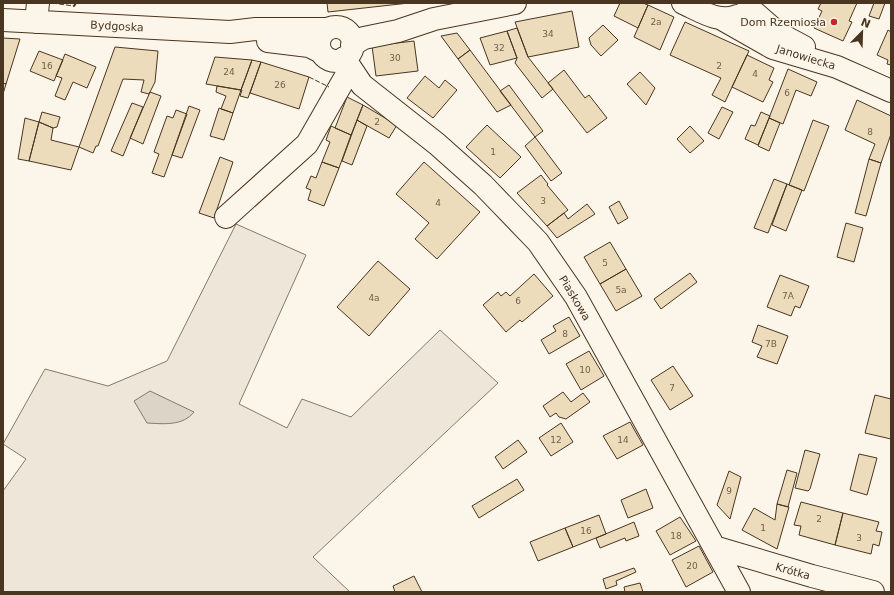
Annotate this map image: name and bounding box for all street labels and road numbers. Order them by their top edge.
street label: Bydgoska [90,19,144,34]
street label: Janowiecka [774,42,837,73]
street label: Piaskowa [556,273,593,323]
street label: Krótka [774,560,812,583]

